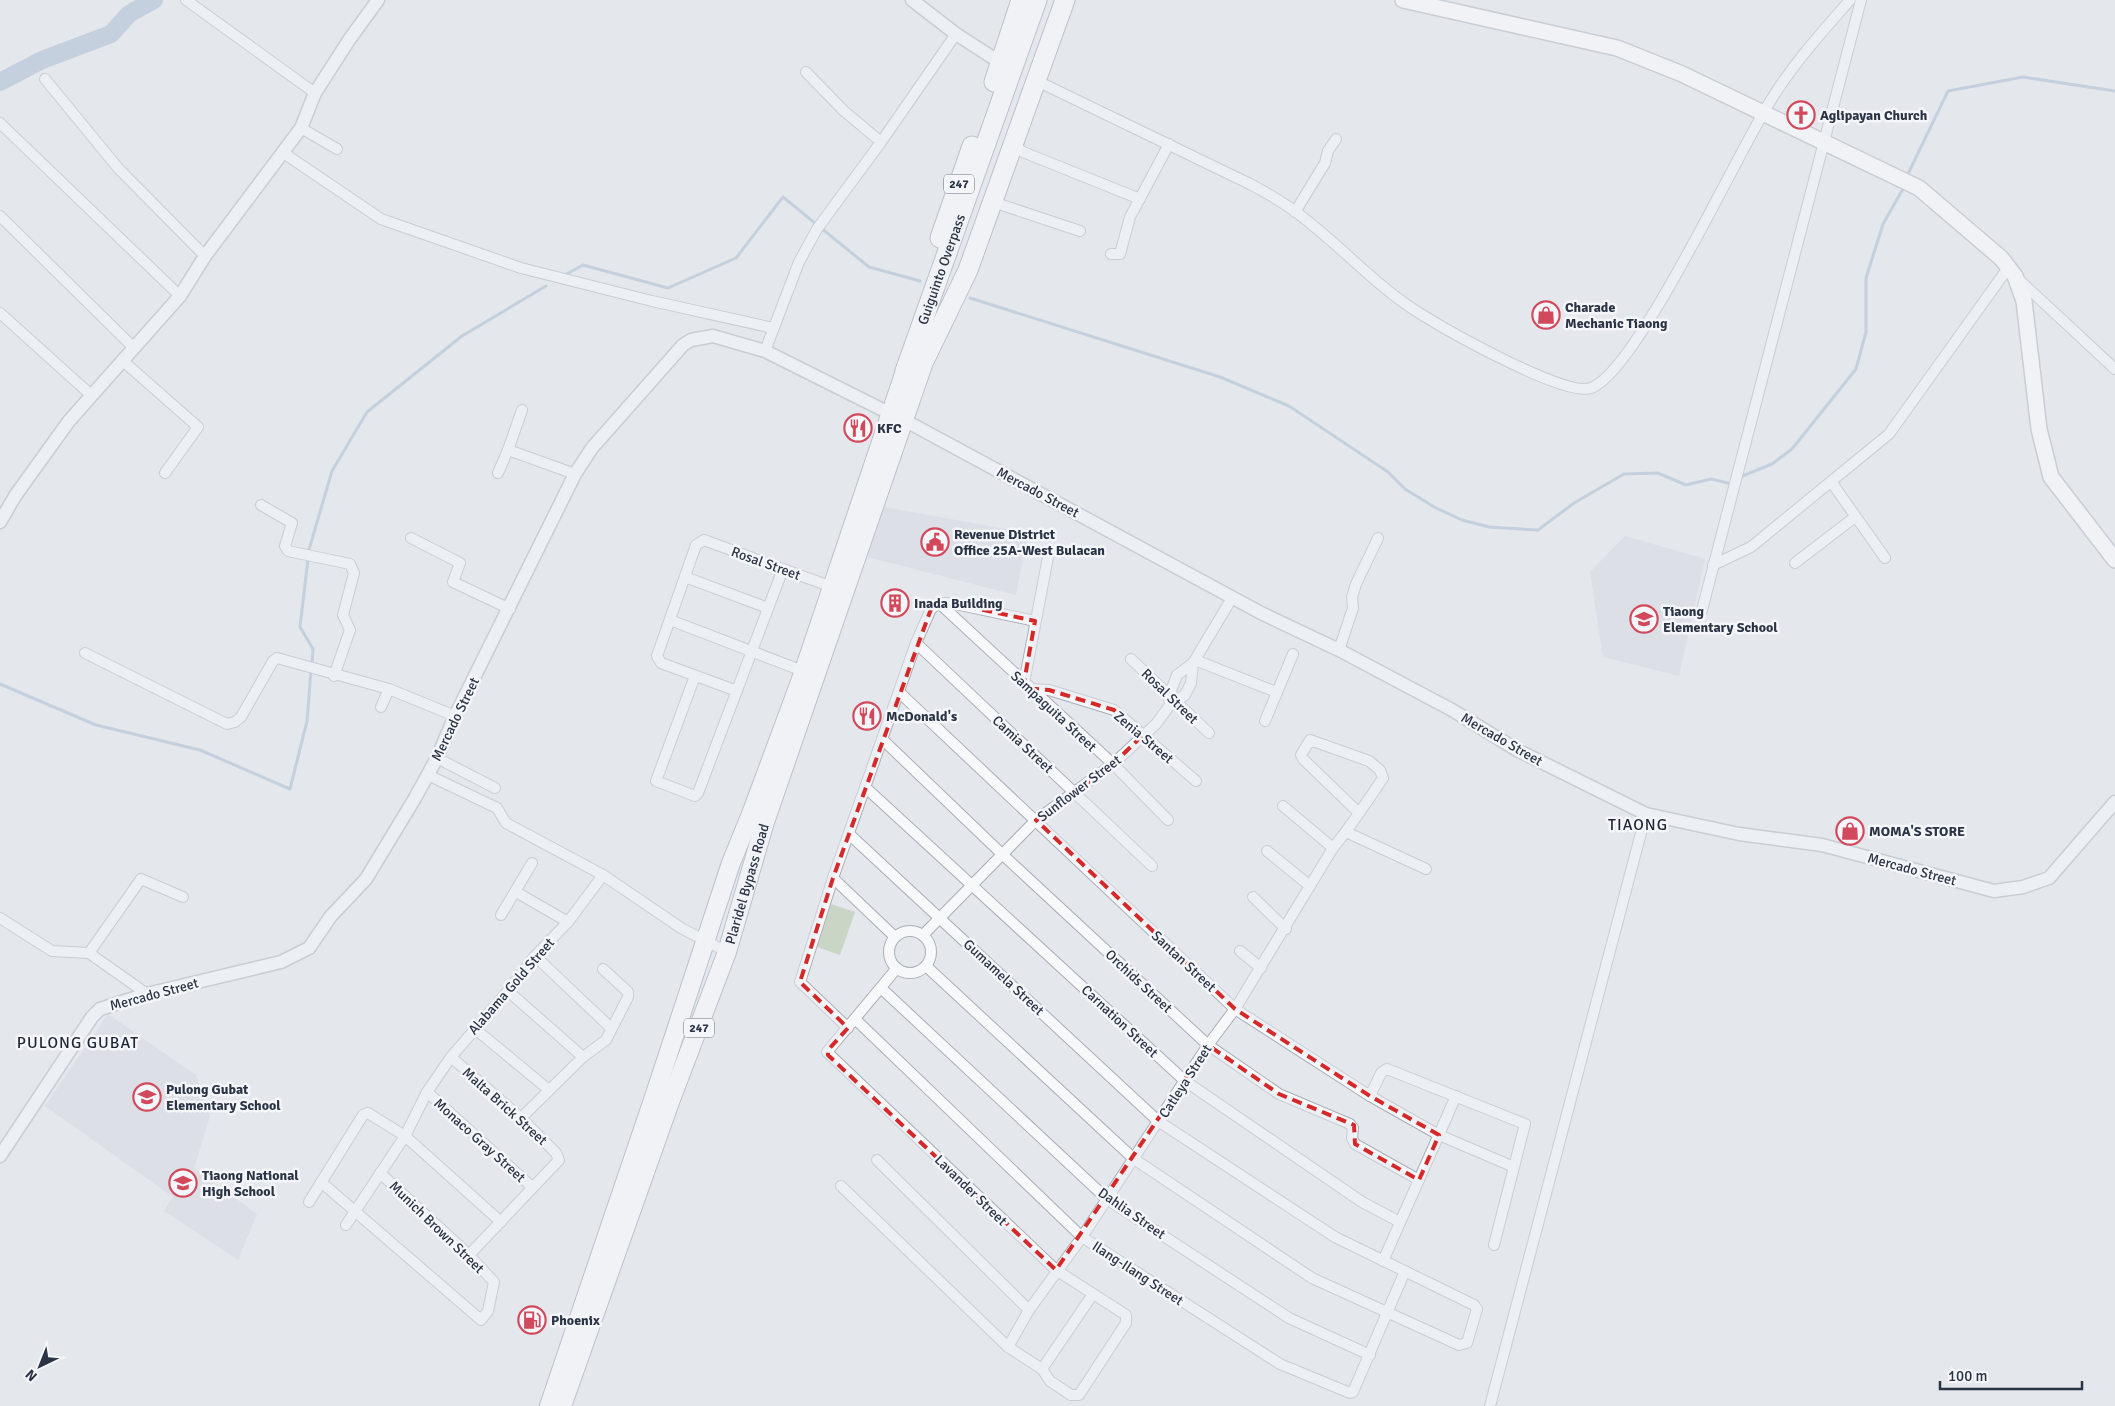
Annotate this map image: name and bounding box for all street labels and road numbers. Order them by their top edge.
road number: 247 [944,174,974,193]
street label: Guiguinto Overpass [914,212,969,327]
street label: Mercado Street [994,464,1082,521]
street label: Rosal Street [729,543,803,584]
street label: Rosal Street [1138,665,1202,728]
street label: Sampaguita Street [1007,667,1100,755]
street label: Mercado Street [428,674,483,764]
street label: Zenia Street [1110,708,1177,767]
street label: Mercado Street [1458,709,1546,770]
street label: Camia Street [989,712,1057,777]
street label: Sunflower Street [1034,751,1125,825]
street label: Plaridel Bypass Road [722,822,773,946]
street label: Mercado Street [1866,849,1958,890]
street label: Santan Street [1148,927,1219,996]
street label: Alabama Gold Street [465,934,558,1038]
street label: Gumamela Street [960,936,1048,1019]
street label: Orchids Street [1102,946,1176,1017]
street label: Mercado Street [108,974,200,1014]
street label: Carnation Street [1078,982,1162,1061]
road number: 247 [684,1018,714,1038]
street label: Catleya Street [1155,1041,1215,1121]
street label: Malta Brick Street [459,1064,551,1149]
street label: Monaco Gray Street [430,1095,529,1186]
street label: Lavander Street [931,1152,1011,1229]
street label: Munich Brown Street [386,1178,488,1277]
street label: Dahlia Street [1095,1184,1169,1243]
street label: Ilang-Ilang Street [1089,1238,1187,1309]

